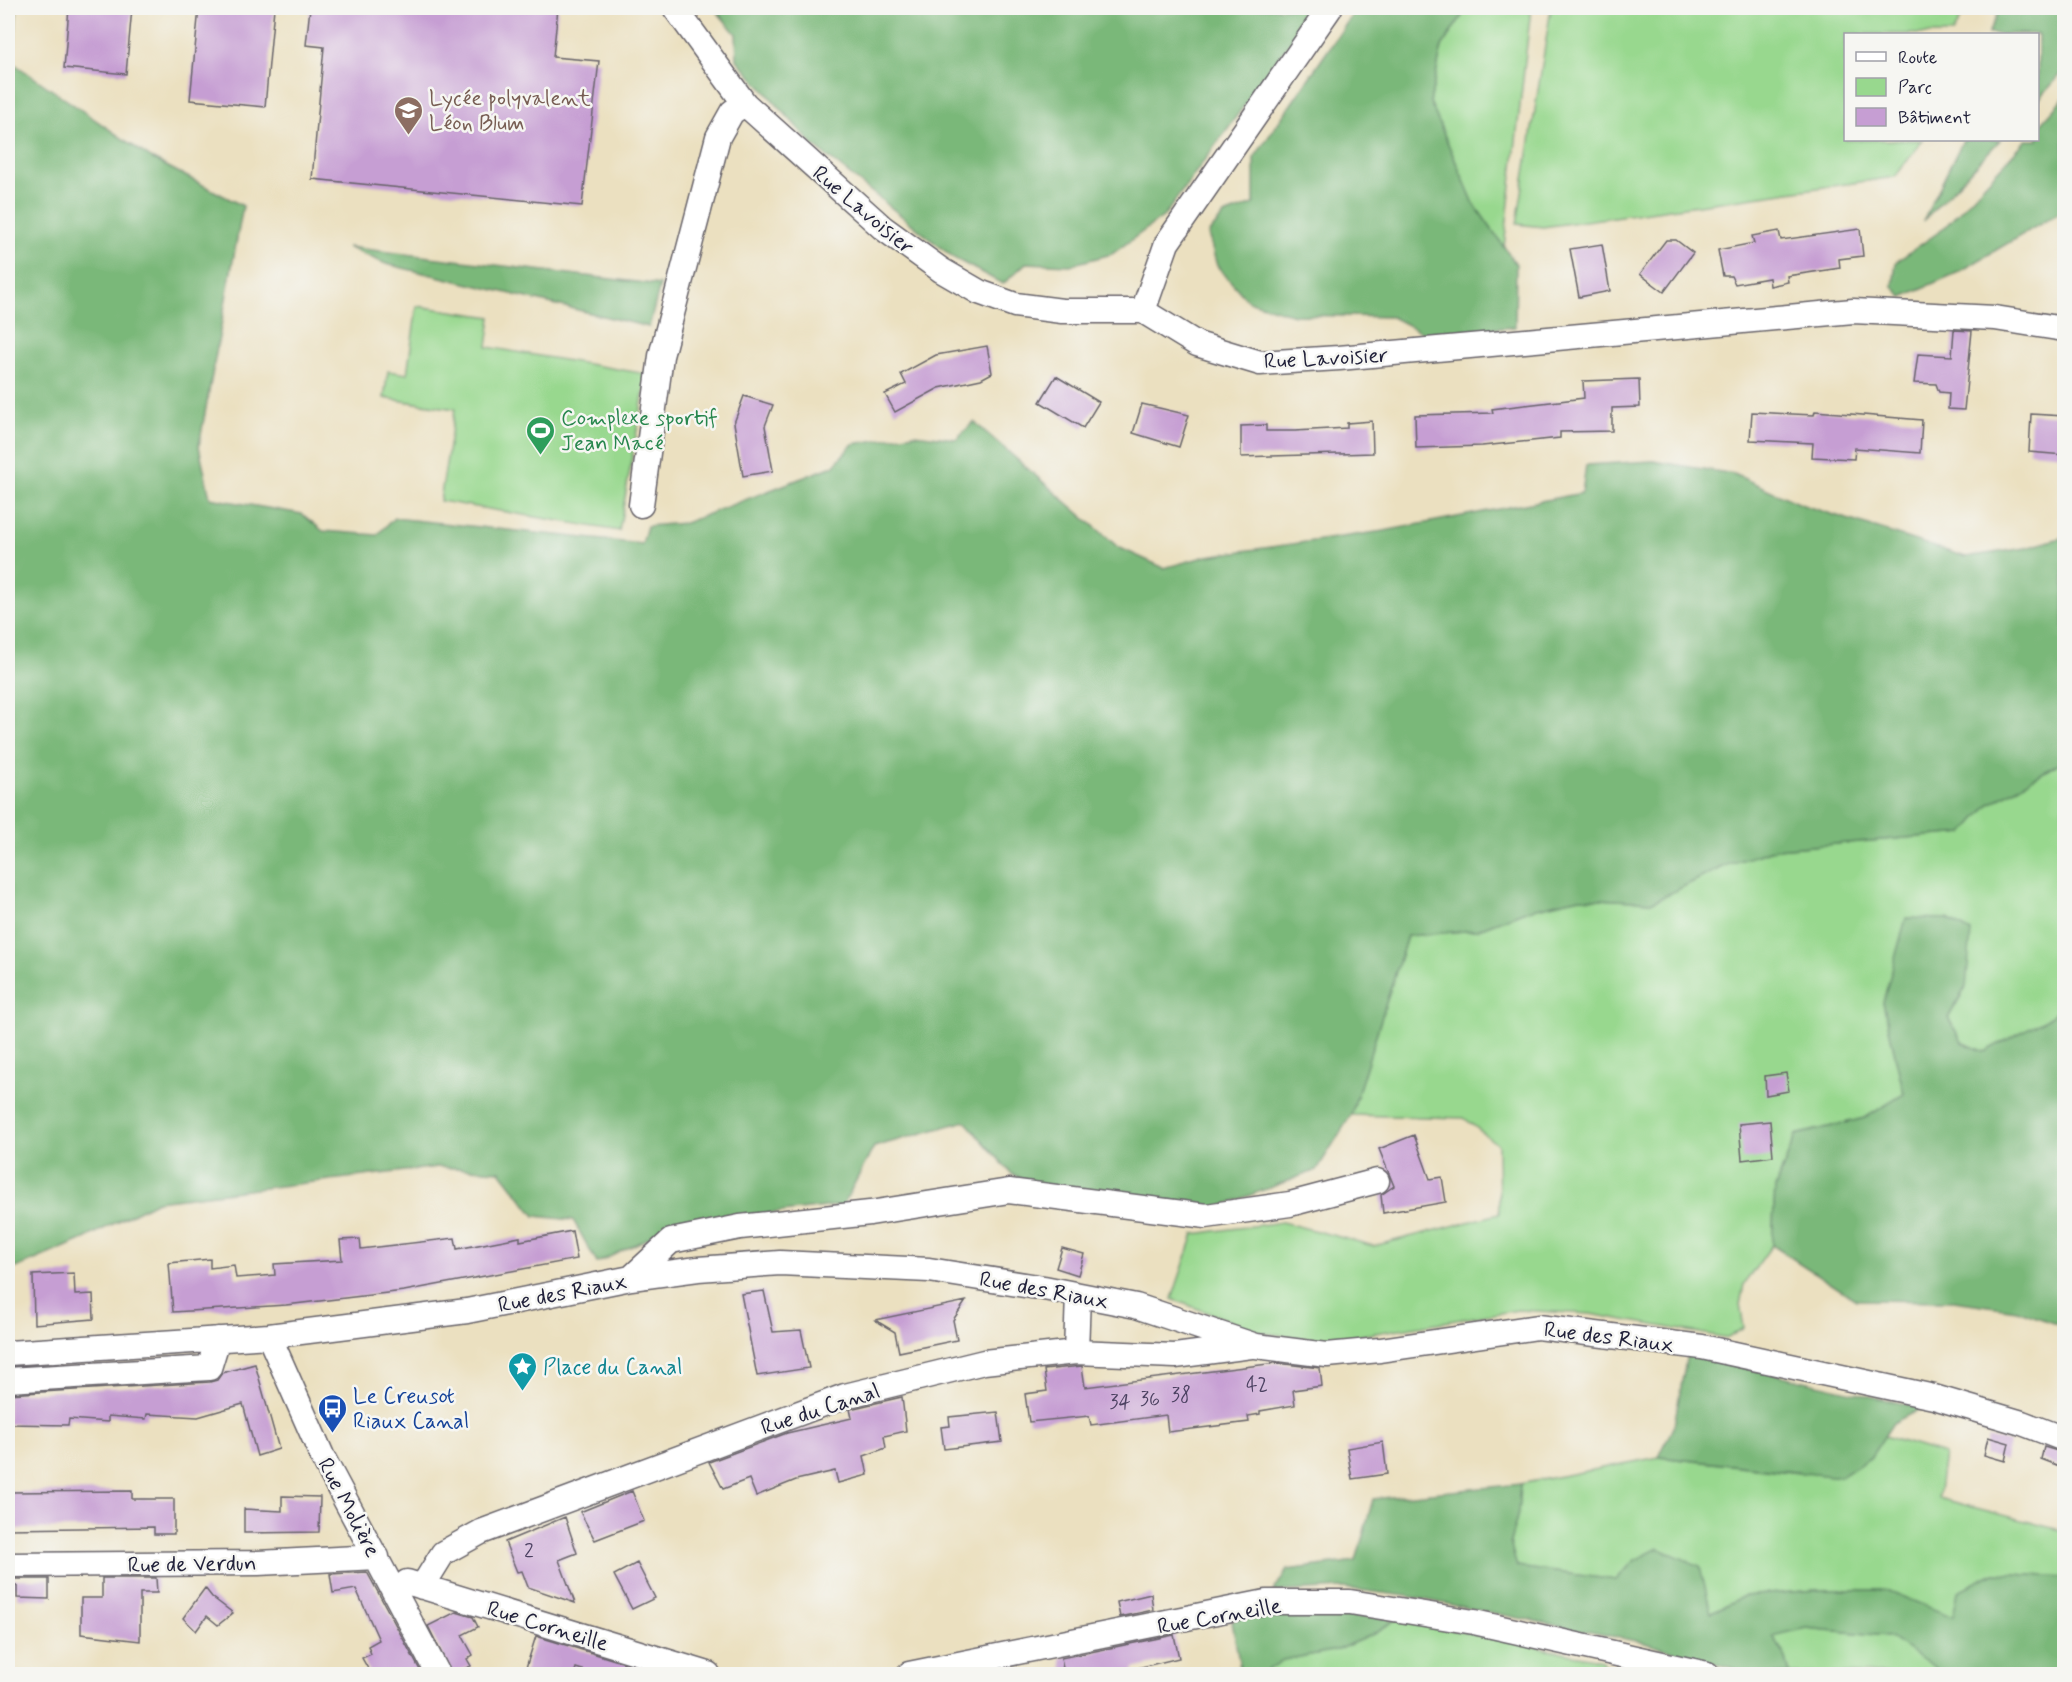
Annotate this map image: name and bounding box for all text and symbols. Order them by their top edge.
legend [1844,33,2039,141]
text: Route [1898,46,1937,70]
text: Parc [1898,76,1932,100]
place label: Lycée polyvalent Léon Blum [429,85,591,138]
school or university icon: Lycée polyvalent Léon Blum [392,94,424,136]
text: Bâtiment [1898,106,1971,130]
street label: Rue Lavoisier [806,160,919,261]
street label: Rue Lavoisier [1263,342,1389,376]
place label: Complexe sportif Jean Macé [561,405,718,458]
sports icon: Complexe sportif Jean Macé [524,414,556,456]
street label: Rue des Riaux [977,1266,1111,1316]
street label: Rue des Riaux [496,1268,629,1320]
street label: Rue des Riaux [1542,1316,1676,1360]
place icon: Place du Canal [506,1350,538,1392]
place label: Place du Canal [543,1354,682,1382]
house number: 42 [1246,1372,1268,1399]
street label: Rue du Canal [757,1377,884,1442]
house number: 38 [1171,1382,1191,1409]
place label: Le Creusot Riaux Canal [353,1383,469,1436]
house number: 36 [1140,1386,1160,1413]
house number: 34 [1109,1389,1131,1416]
bus stop icon: Le Creusot Riaux Canal [316,1392,348,1434]
street label: Rue Molière [310,1453,386,1563]
house number: 2 [524,1538,534,1565]
street label: Rue de Verdun [127,1550,257,1580]
street label: Rue Corneille [1155,1592,1284,1642]
street label: Rue Corneille [483,1595,612,1659]

